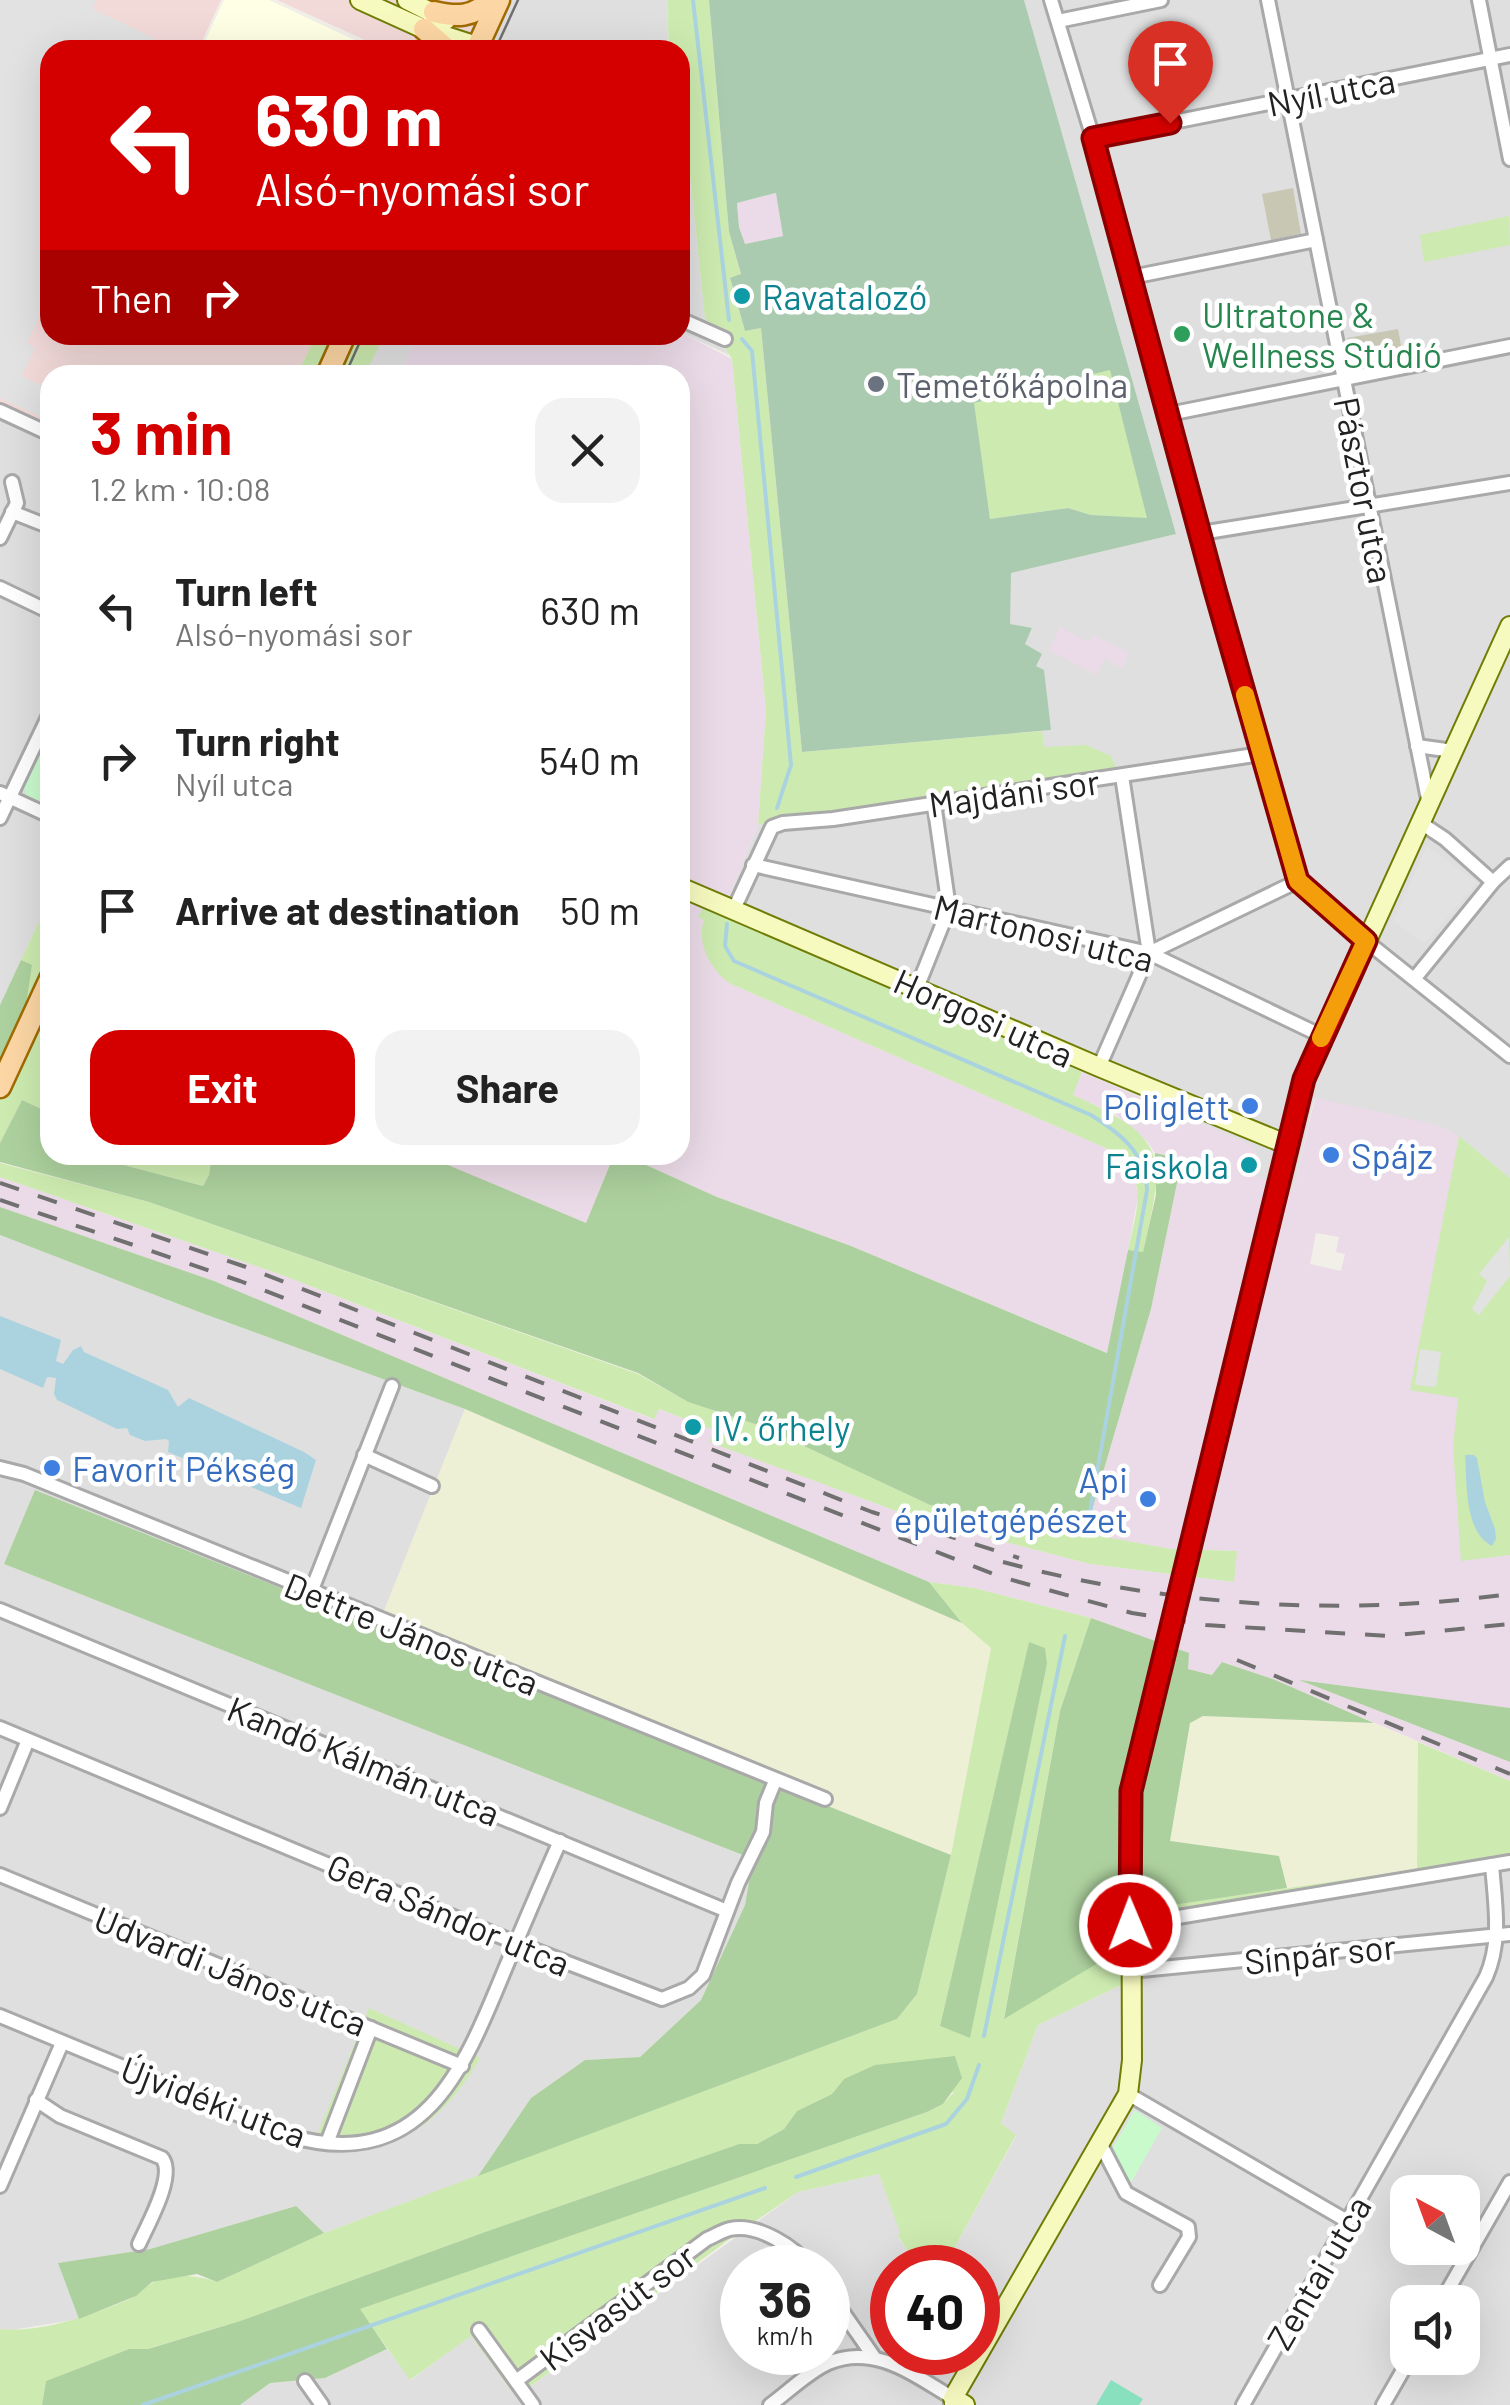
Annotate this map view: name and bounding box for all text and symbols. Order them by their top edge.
pin [1128,21,1213,124]
icon: arrive [1143,36,1198,91]
street label: Nyíl utca [1264,58,1398,124]
text: 630 m [255,76,443,160]
icon: left [90,80,220,210]
text: Alsó-nyomási sor [255,161,589,215]
icon: right [193,270,248,325]
text: Then [90,275,173,321]
place label: Ravatalozó [762,275,927,317]
marker: Ravatalozó [731,285,753,307]
place label: Ultratone & Wellness Stúdió [1202,293,1442,375]
marker: Ultratone & Wellness Stúdió [1171,323,1193,345]
place label: Temetőkápolna [896,363,1128,405]
marker: Temetőkápolna [865,373,887,395]
street label: Pásztor utca [1326,393,1404,587]
text: 3 min [90,395,233,467]
button: close [535,398,640,503]
text: 1.2 km · 10:08 [90,469,271,507]
text: Turn left [175,568,318,614]
icon: left [90,583,145,638]
text: 630 m [540,587,640,633]
text: Alsó-nyomási sor [175,614,413,652]
text: Turn right [175,718,340,764]
icon: right [90,733,145,788]
text: 540 m [539,737,640,783]
street label: Majdáni sor [926,759,1102,825]
text: Nyíl utca [175,764,293,802]
icon: arrive [90,883,145,938]
street label: Martonosi utca [930,884,1158,980]
text: Arrive at destination [175,887,520,933]
text: 50 m [560,887,640,933]
street label: Horgosi utca [888,959,1080,1075]
button: Exit [90,1030,355,1145]
button: Share [375,1030,640,1145]
place label: Poliglett [1103,1085,1230,1127]
marker: Poliglett [1239,1095,1261,1117]
place label: Spájz [1351,1134,1433,1176]
place label: Faiskola [1105,1144,1229,1186]
marker: Spájz [1320,1144,1342,1166]
marker: Faiskola [1238,1154,1260,1176]
place label: IV. őrhely [713,1406,850,1448]
marker: IV. őrhely [682,1416,704,1438]
place label: Favorit Pékség [72,1447,295,1489]
marker: Favorit Pékség [41,1457,63,1479]
place label: Api épületgépészet [894,1458,1128,1540]
marker: Api épületgépészet [1137,1488,1159,1510]
street label: Dettre János utca [279,1563,545,1703]
street label: Kandó Kálmán utca [222,1686,506,1834]
street label: Gera Sándor utca [321,1844,577,1984]
position arrow [1078,1873,1182,1977]
street label: Udvardi János utca [89,1896,373,2044]
street label: Sínpár sor [1242,1924,1398,1982]
street label: Újvidéki utca [115,2046,313,2156]
north arrow [1390,2175,1480,2265]
map controls [1390,2175,1480,2375]
street label: Zentai utca [1257,2188,1379,2356]
street label: Kisvasút sor [531,2234,703,2378]
speed limit sign: 40 [870,2245,1000,2375]
text: 36 [758,2268,812,2328]
button: sound [1390,2285,1480,2375]
text: km/h [757,2320,813,2350]

